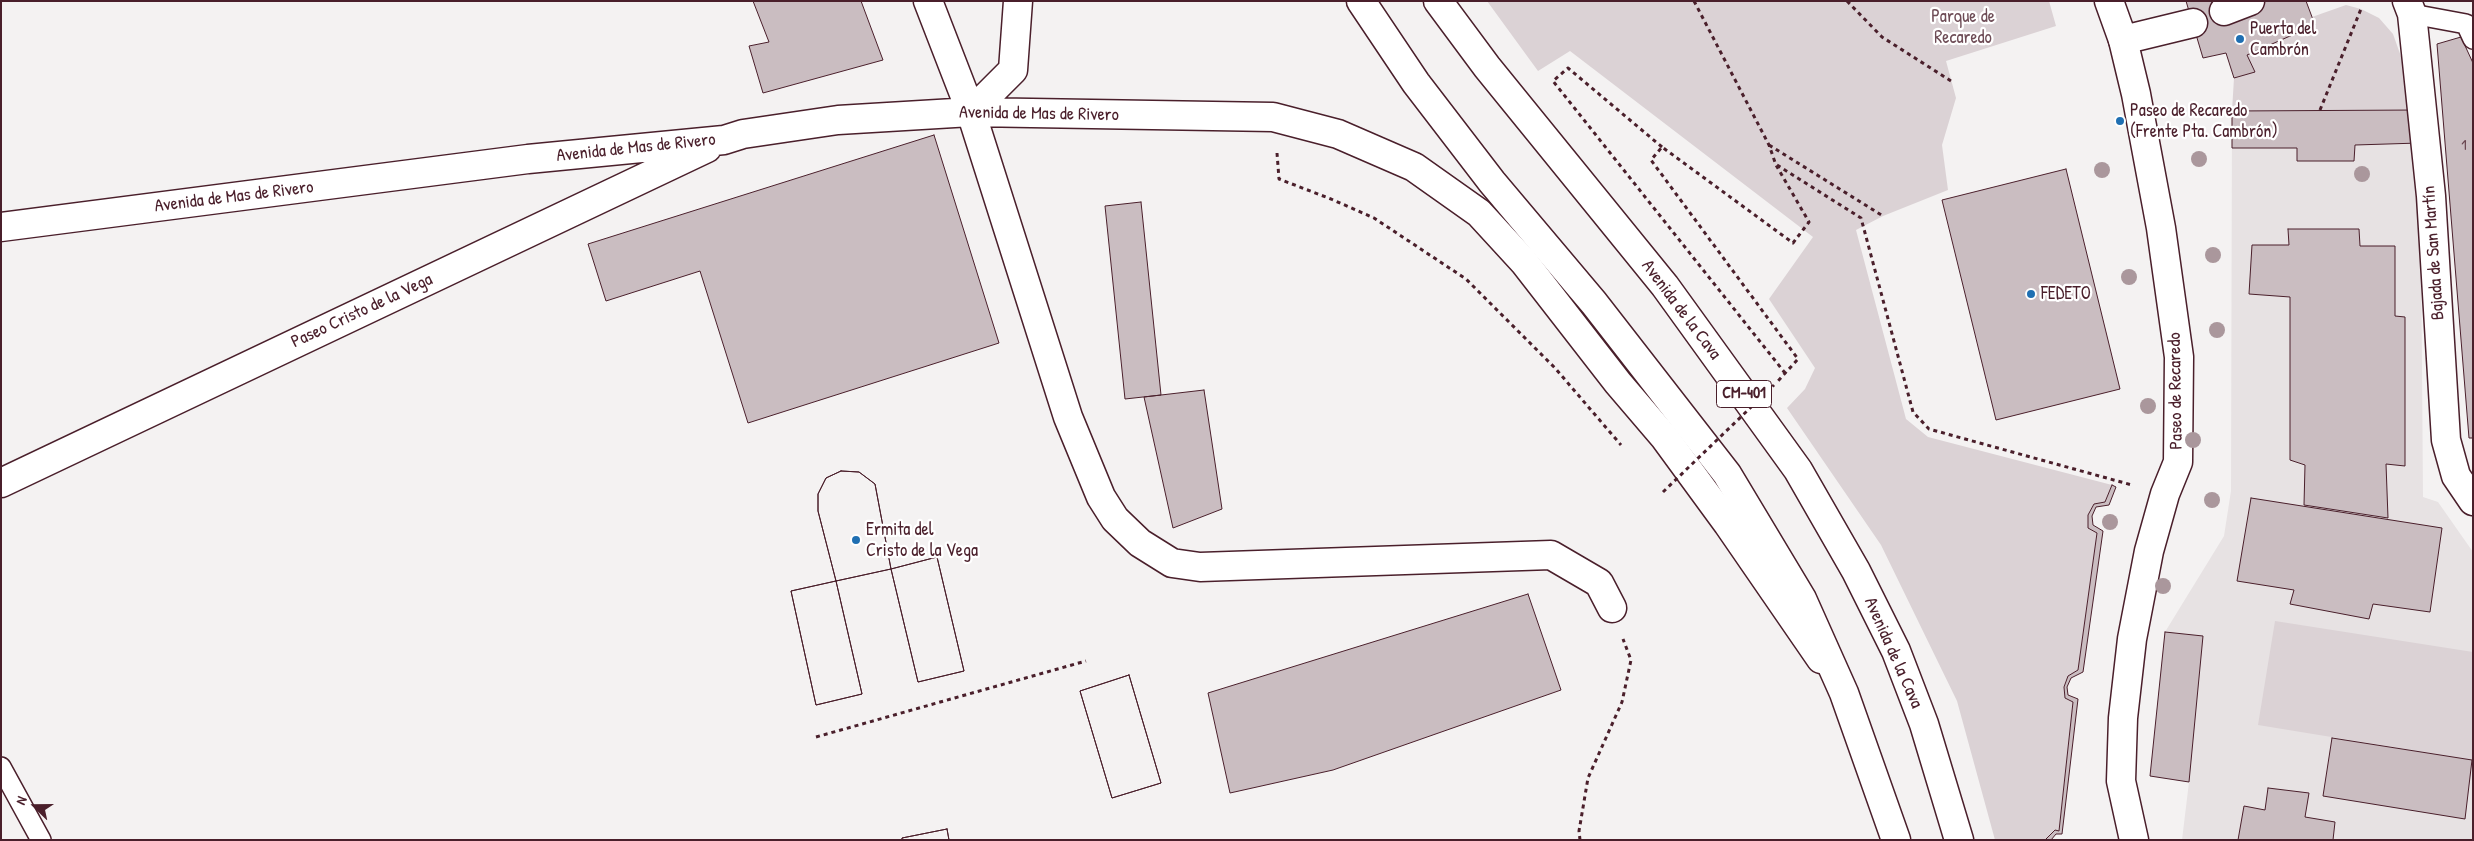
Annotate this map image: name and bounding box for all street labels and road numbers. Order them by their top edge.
street label: Avenida de Mas de Rivero [959,102,1119,126]
street label: Avenida de Mas de Rivero [555,129,717,167]
street label: Avenida de Mas de Rivero [153,177,315,217]
street label: Bajada de San Martín [2419,185,2449,321]
street label: Avenida de la Cava [1637,256,1725,364]
street label: Paseo Cristo de la Vega [288,269,436,353]
street label: Paseo de Recaredo [2164,332,2188,450]
road number: CM-401 [1716,380,1772,408]
street label: Avenida de la Cava [1859,594,1927,712]

